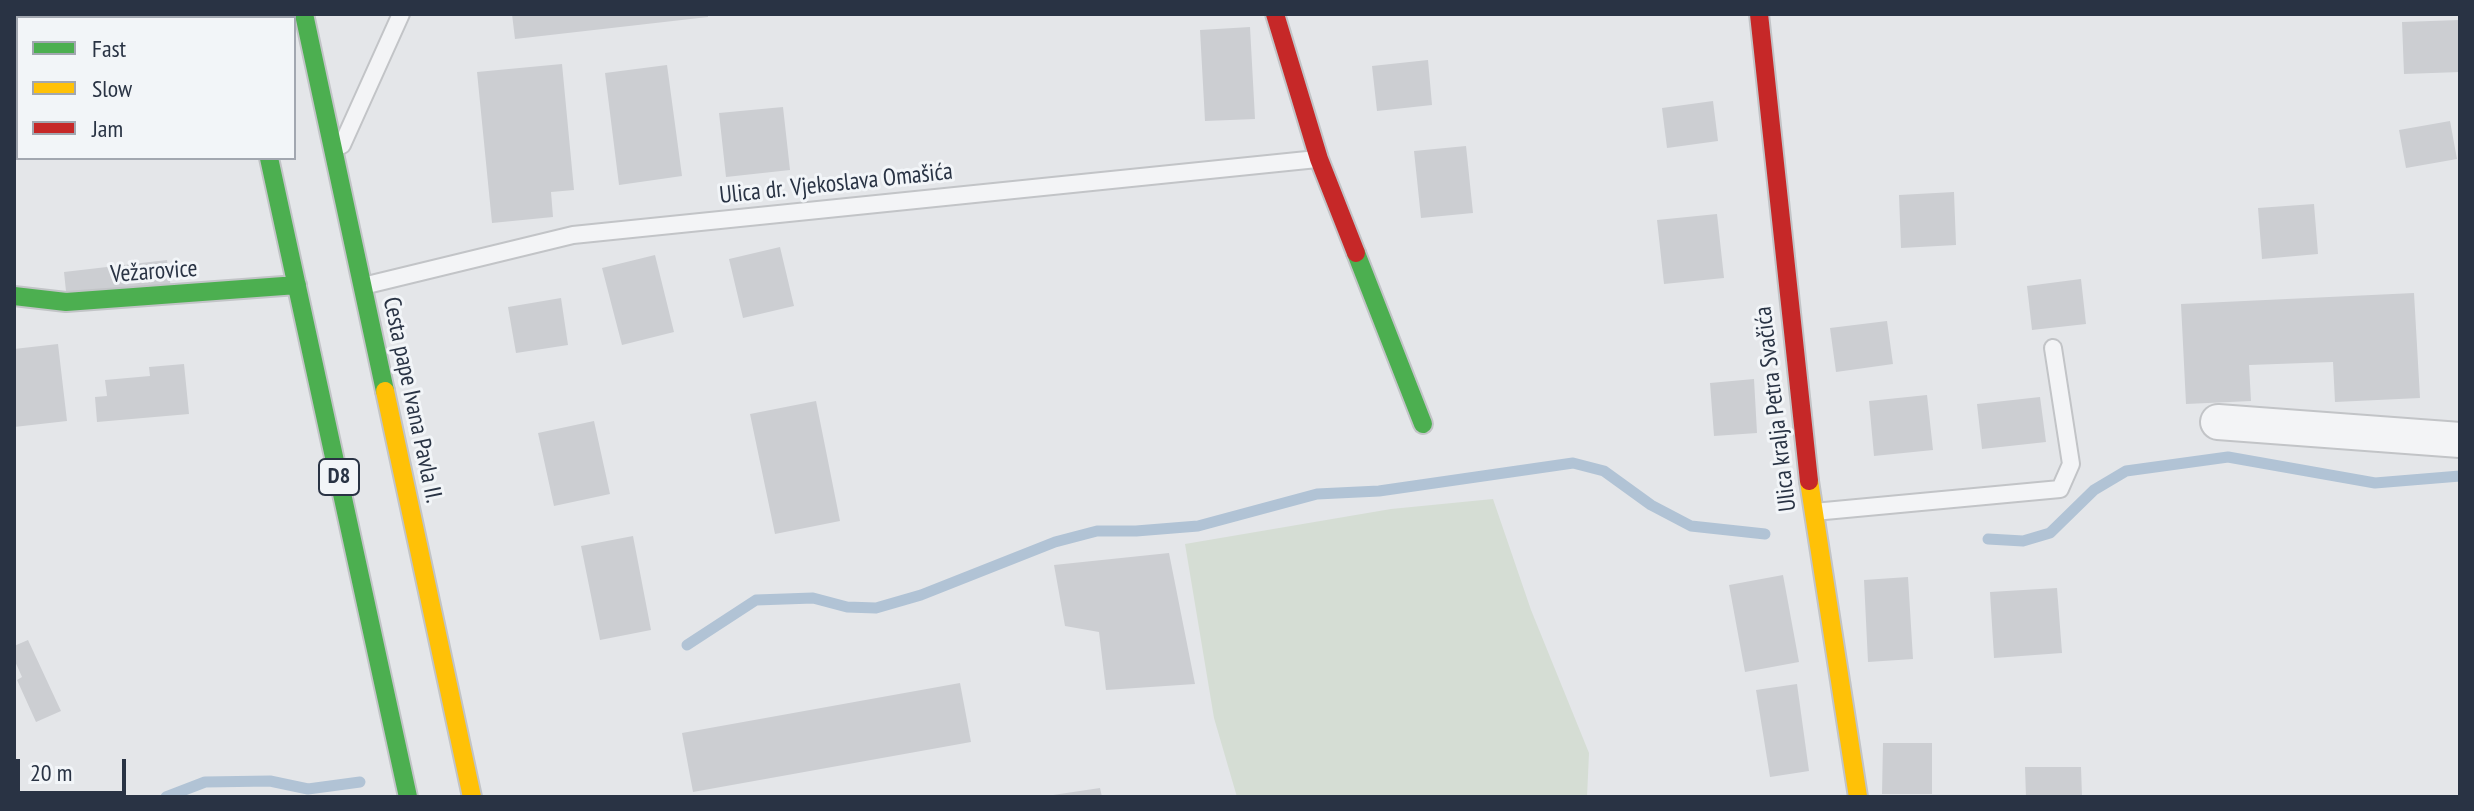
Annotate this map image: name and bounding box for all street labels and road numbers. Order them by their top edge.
street label: Ulica dr. Vjekoslava Omašića [718,157,954,211]
street label: Vežarovice [110,255,198,289]
street label: Cesta pape Ivana Pavla II. [376,294,448,506]
street label: Ulica kralja Petra Svačića [1749,305,1803,513]
road number: D8 [319,459,359,495]

